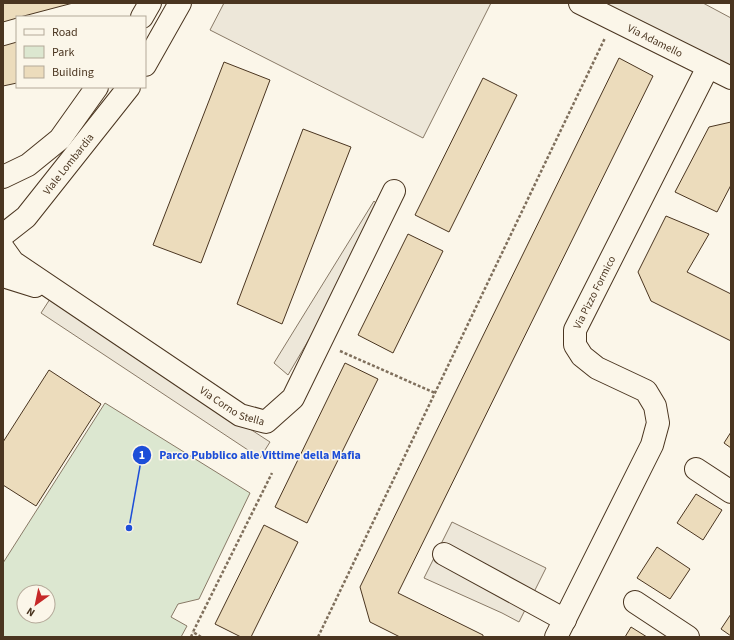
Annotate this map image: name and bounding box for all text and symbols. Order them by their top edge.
legend [16,16,146,88]
street label: Via Adamello [625,21,685,61]
text: Road [52,24,78,41]
text: Park [52,44,74,61]
text: Building [52,64,94,81]
street label: Viale Lombardia [40,130,97,198]
street label: Via Pizzo Formico [570,253,619,332]
street label: Via Corno Stella [196,383,266,429]
callout: Parco Pubblico alle Vittime della Mafia [132,443,369,467]
text: 1 [139,447,145,464]
text: Parco Pubblico alle Vittime della Mafia [159,447,361,464]
north arrow [16,584,56,624]
text: N [24,604,38,620]

